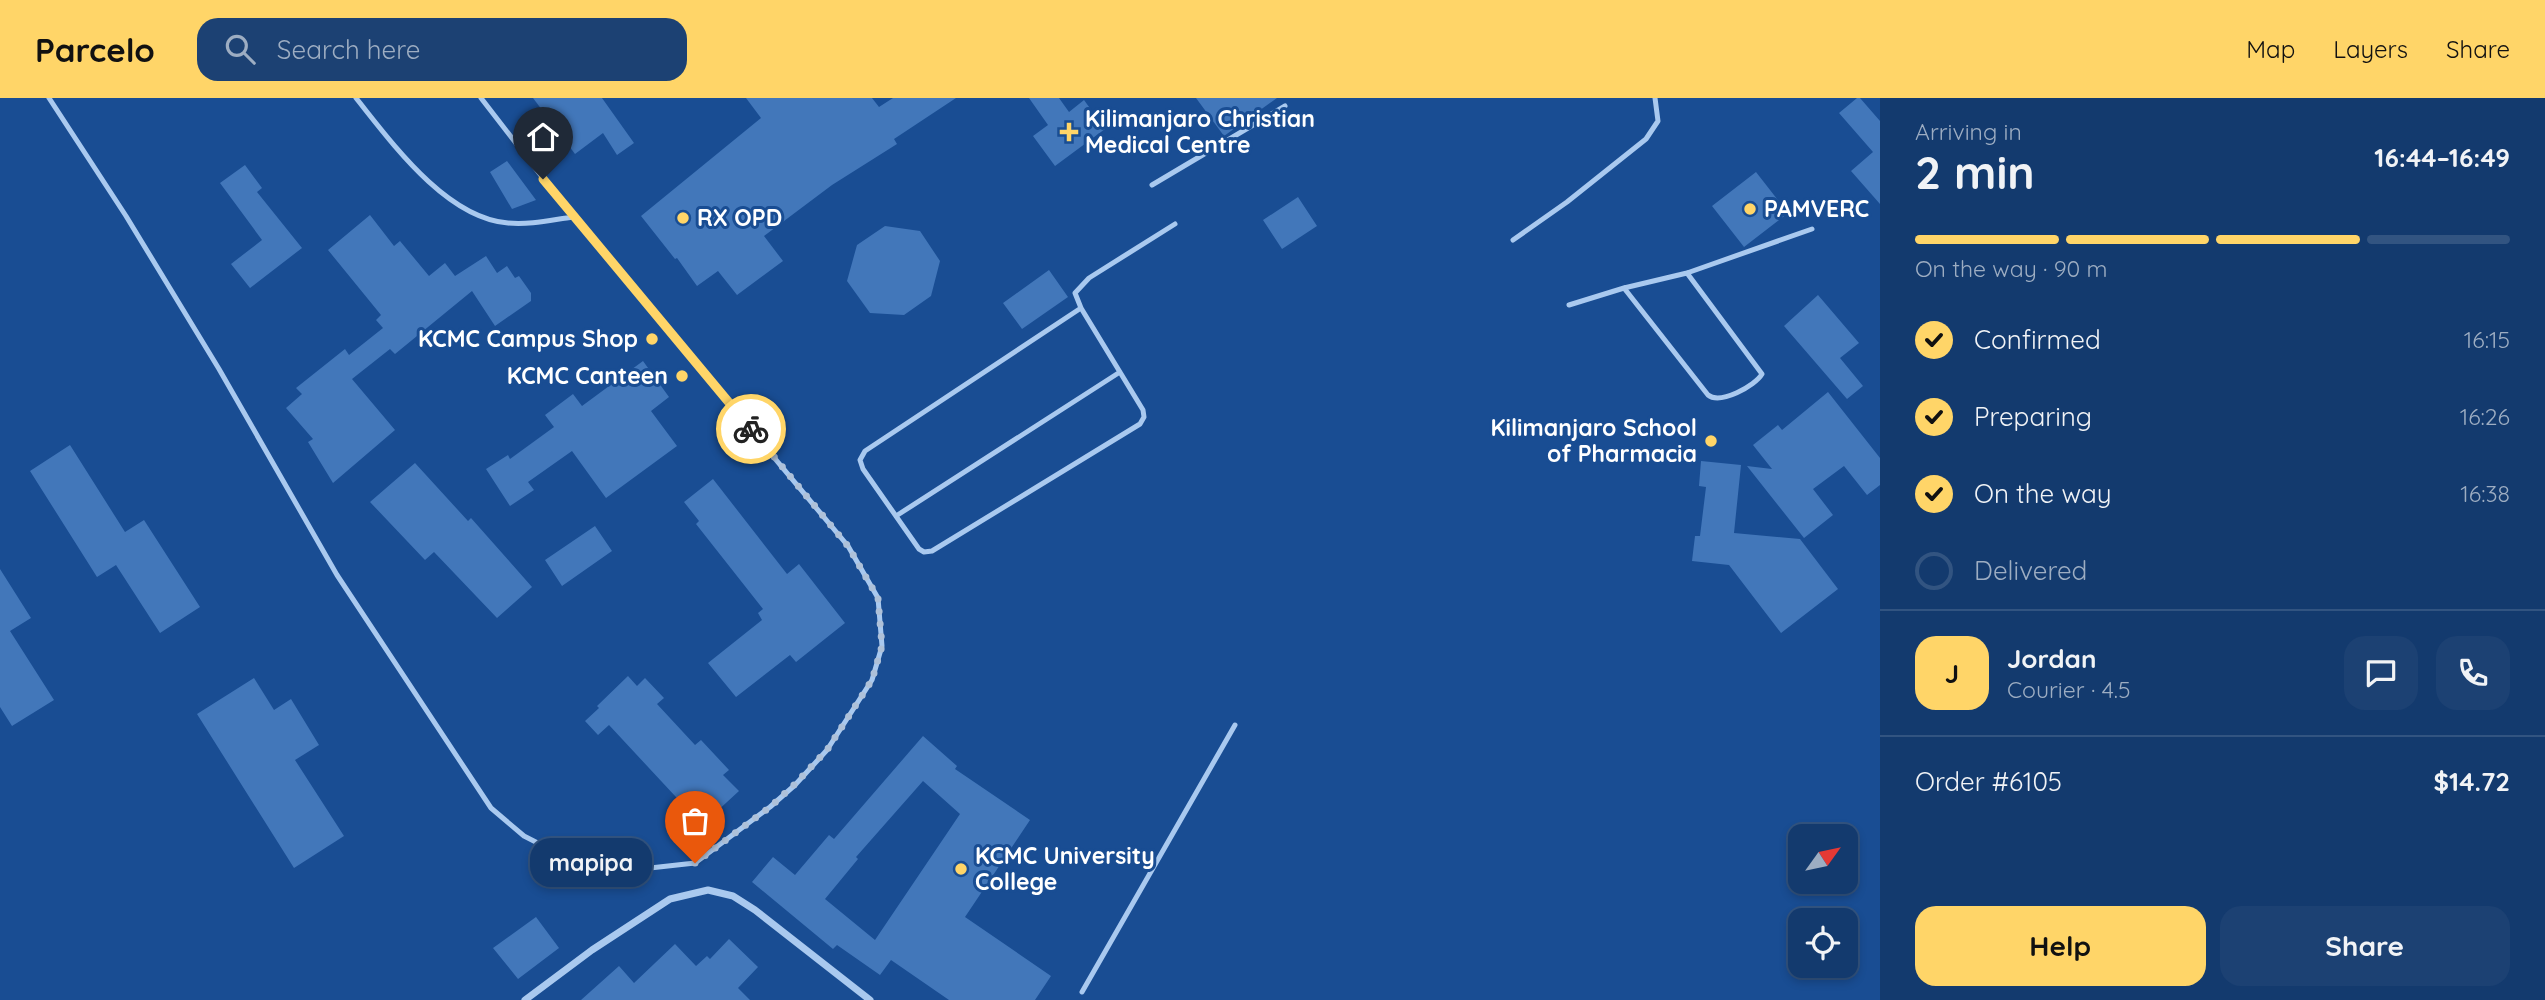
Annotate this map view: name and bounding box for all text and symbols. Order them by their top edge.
search box [197,18,687,81]
text: Parcelo [35,29,155,70]
icon: search [221,30,259,68]
text: Search here [277,33,420,66]
text: Map [2246,34,2295,64]
text: Layers [2333,34,2408,64]
text: Share [2446,34,2510,64]
place label: Kilimanjaro Christian Medical Centre [1085,104,1315,159]
pin [513,107,573,179]
text: Arriving in [1915,117,2022,146]
icon: home [524,118,562,156]
marker: Kilimanjaro Christian Medical Centre [1059,122,1079,142]
text: 16:44–16:49 [2374,141,2510,174]
text: 2 min [1915,143,2035,201]
place label: PAMVERC [1764,194,1869,223]
marker: PAMVERC [1742,201,1758,217]
place label: RX OPD [697,203,782,232]
marker: RX OPD [675,210,691,226]
text: On the way · 90 m [1915,254,2108,283]
icon: check [1915,321,1953,359]
text: Confirmed [1974,323,2101,356]
place label: KCMC Campus Shop [418,324,638,353]
text: 16:15 [2464,325,2510,354]
marker: KCMC Campus Shop [644,331,660,347]
place label: KCMC Canteen [507,361,668,390]
marker: KCMC Canteen [674,368,690,384]
courier [716,394,786,464]
icon: check [1915,398,1953,436]
text: Preparing [1974,400,2092,433]
text: 16:26 [2460,402,2510,431]
icon: bike [732,410,770,448]
place label: Kilimanjaro School of Pharmacia [1490,413,1697,468]
marker: Kilimanjaro School of Pharmacia [1703,433,1719,449]
icon: check [1915,475,1953,513]
text: On the way [1974,477,2112,510]
text: 16:38 [2460,479,2510,508]
text: Delivered [1974,554,2087,587]
button: chat [2344,636,2418,710]
button: phone [2436,636,2510,710]
text: Jordan [2007,642,2096,675]
text: J [1945,657,1959,690]
text: Courier · 4.5 [2007,675,2131,704]
text: Order #6105 [1915,765,2062,798]
text: $14.72 [2434,765,2510,798]
pin [665,791,725,863]
icon: bag [676,802,714,840]
north arrow [1788,824,1858,894]
map controls [1788,824,1858,978]
callout: mapipa [530,838,653,888]
place label: KCMC University College [975,841,1155,896]
text: mapipa [549,848,633,877]
marker: KCMC University College [953,861,969,877]
button: Help [1915,906,2206,986]
button: Share [2220,906,2510,986]
button: locate [1788,908,1858,978]

